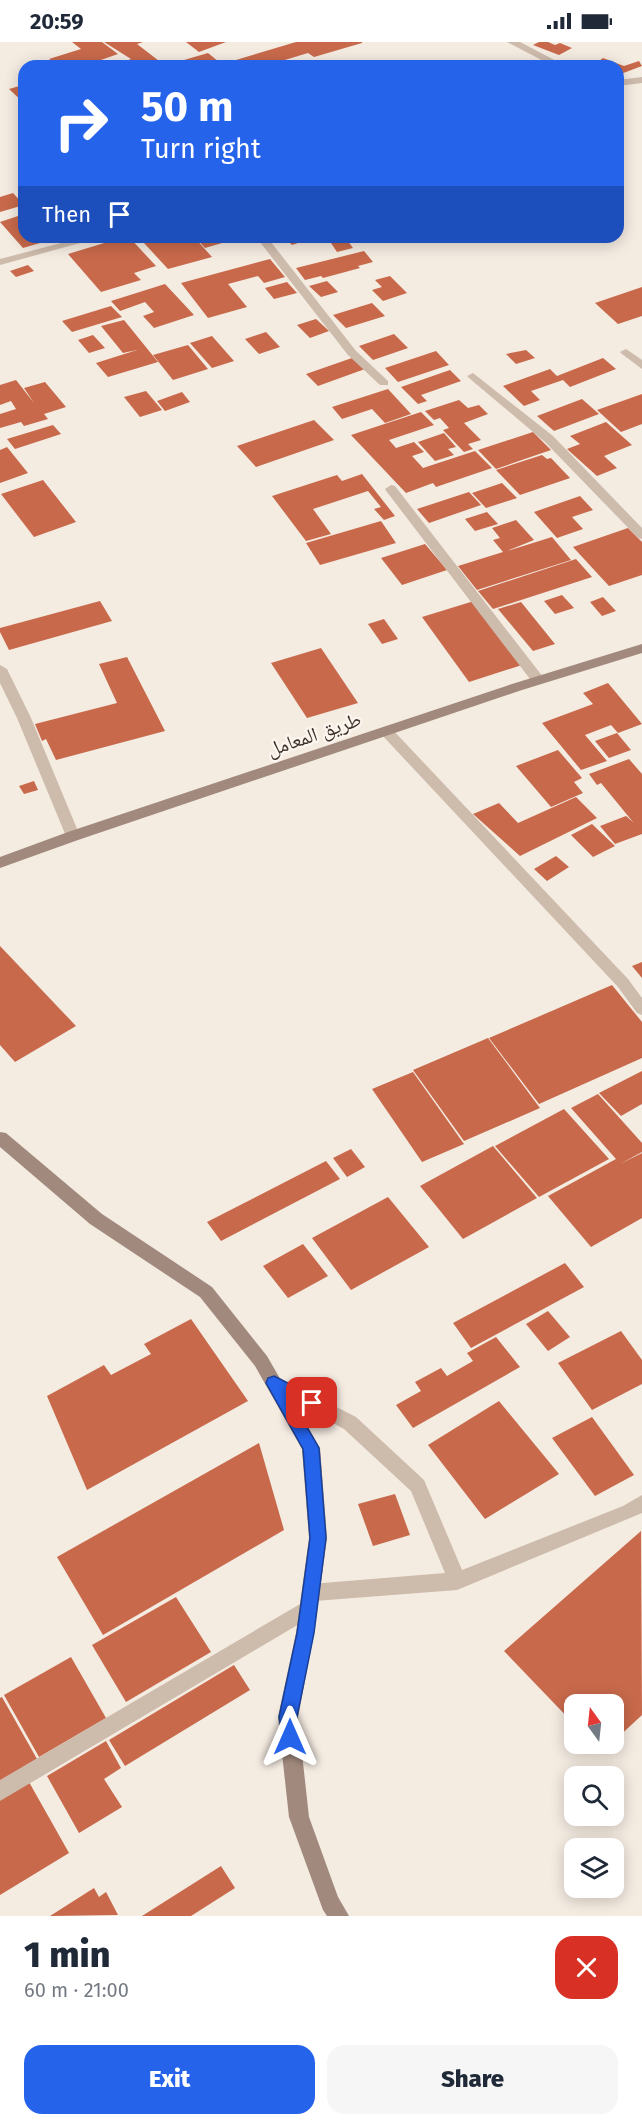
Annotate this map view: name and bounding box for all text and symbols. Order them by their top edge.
text: 20:59 [30,8,83,35]
text: 50 m [141,82,234,132]
icon: right [42,84,120,162]
text: Turn right [141,133,261,165]
icon: arrive [103,198,136,231]
text: Then [42,201,91,228]
street label: طريق المعامل [264,707,364,761]
pin [286,1377,337,1428]
icon: arrive [295,1386,328,1419]
north arrow [564,1694,624,1754]
map controls [564,1694,624,1898]
position arrow [258,1705,322,1769]
button: search [564,1766,624,1826]
button: layers [564,1838,624,1898]
text: 1 min [24,1933,110,1977]
button: close [555,1936,618,1999]
text: 60 m · 21:00 [24,1978,129,2002]
button: Exit [24,2045,315,2114]
button: Share [327,2045,618,2114]

